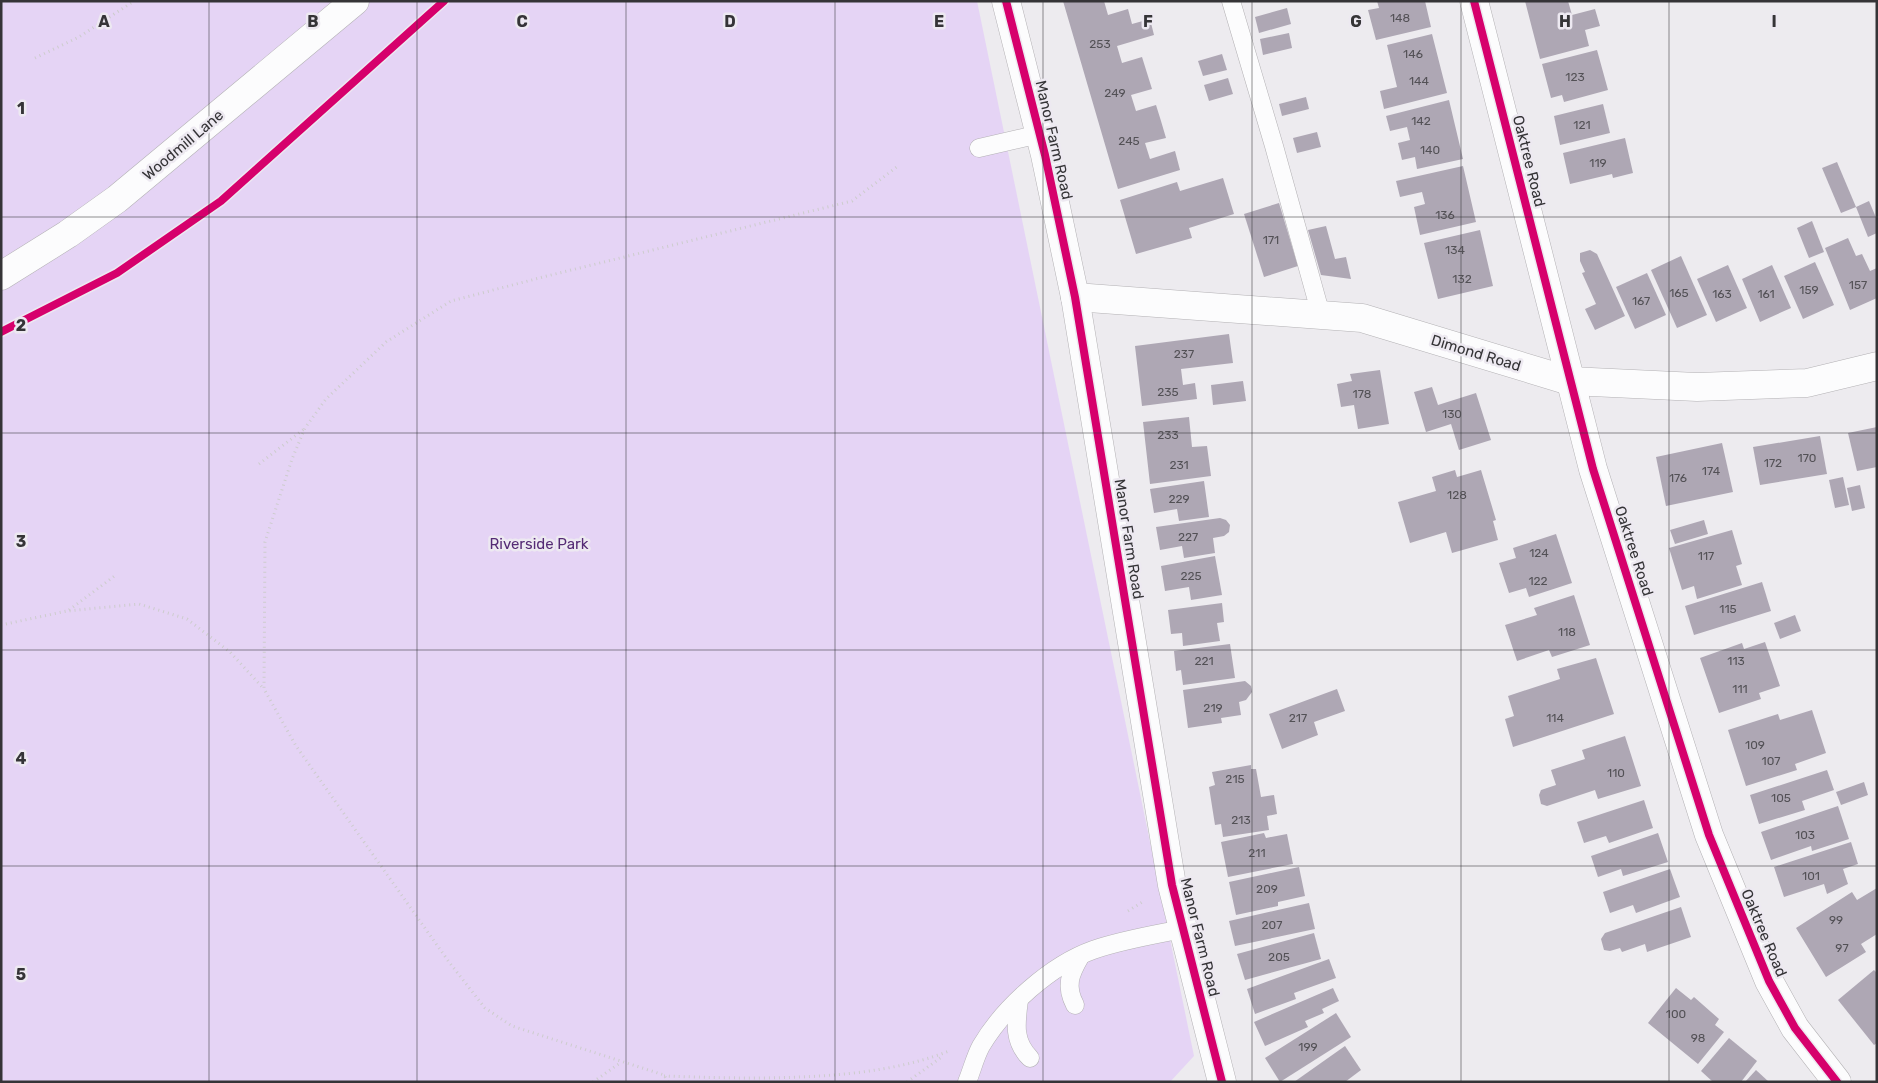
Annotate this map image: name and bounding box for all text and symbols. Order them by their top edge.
house number: 148 [1390,11,1410,25]
text: A [98,12,110,31]
text: B [307,12,319,31]
text: C [516,12,528,31]
text: D [724,12,736,31]
text: E [934,12,944,31]
text: F [1143,12,1153,31]
text: G [1350,12,1362,31]
text: H [1559,12,1571,31]
text: I [1771,12,1777,31]
house number: 253 [1089,37,1111,51]
house number: 146 [1403,47,1423,61]
house number: 123 [1565,70,1585,84]
house number: 144 [1409,74,1430,88]
street label: Manor Farm Road [1032,79,1076,201]
house number: 249 [1104,86,1126,100]
text: 1 [17,99,25,118]
street label: Woodmill Lane [139,106,227,184]
street label: Oaktree Road [1509,113,1549,209]
house number: 142 [1411,114,1431,128]
house number: 121 [1573,118,1591,132]
house number: 245 [1118,134,1140,148]
house number: 140 [1420,143,1440,157]
house number: 119 [1589,156,1607,170]
house number: 136 [1435,208,1455,222]
house number: 171 [1263,233,1279,247]
house number: 134 [1445,243,1465,257]
house number: 132 [1452,272,1472,286]
house number: 157 [1849,278,1867,292]
house number: 159 [1799,283,1819,297]
house number: 165 [1669,286,1689,300]
house number: 163 [1712,287,1732,301]
house number: 161 [1757,287,1775,301]
house number: 167 [1632,294,1650,308]
text: 2 [16,316,26,335]
street label: Dimond Road [1429,331,1523,375]
house number: 237 [1174,347,1194,361]
house number: 235 [1157,385,1179,399]
house number: 178 [1353,387,1371,401]
house number: 130 [1442,407,1462,421]
house number: 233 [1157,428,1179,442]
house number: 170 [1798,451,1816,465]
house number: 172 [1764,456,1782,470]
house number: 231 [1169,458,1189,472]
house number: 174 [1702,464,1721,478]
house number: 176 [1669,471,1687,485]
street label: Manor Farm Road [1111,477,1147,601]
house number: 128 [1447,488,1467,502]
house number: 229 [1168,492,1190,506]
street label: Oaktree Road [1611,504,1657,598]
house number: 227 [1178,530,1198,544]
text: 3 [16,532,26,551]
park label: Riverside Park [489,535,589,553]
house number: 124 [1529,546,1549,560]
house number: 117 [1698,549,1714,563]
house number: 225 [1180,569,1202,583]
house number: 122 [1528,574,1548,588]
house number: 115 [1719,602,1737,616]
house number: 118 [1558,625,1576,639]
house number: 221 [1194,654,1214,668]
house number: 113 [1727,654,1745,668]
house number: 111 [1732,682,1748,696]
house number: 219 [1203,701,1223,715]
house number: 217 [1289,711,1307,725]
house number: 114 [1546,711,1564,725]
house number: 109 [1745,738,1765,752]
text: 4 [16,749,27,768]
house number: 107 [1762,754,1780,768]
house number: 110 [1607,766,1625,780]
house number: 215 [1225,772,1245,786]
house number: 105 [1771,791,1791,805]
house number: 213 [1231,813,1251,827]
house number: 103 [1795,828,1815,842]
house number: 211 [1248,846,1266,860]
house number: 101 [1802,869,1820,883]
street label: Manor Farm Road [1177,876,1223,998]
house number: 209 [1256,882,1278,896]
street label: Oaktree Road [1737,886,1791,980]
house number: 99 [1829,913,1843,927]
house number: 207 [1262,918,1282,932]
house number: 97 [1835,941,1849,955]
house number: 205 [1268,950,1290,964]
text: 5 [16,965,26,984]
house number: 100 [1666,1007,1686,1021]
house number: 98 [1691,1031,1705,1045]
house number: 199 [1298,1040,1318,1054]

